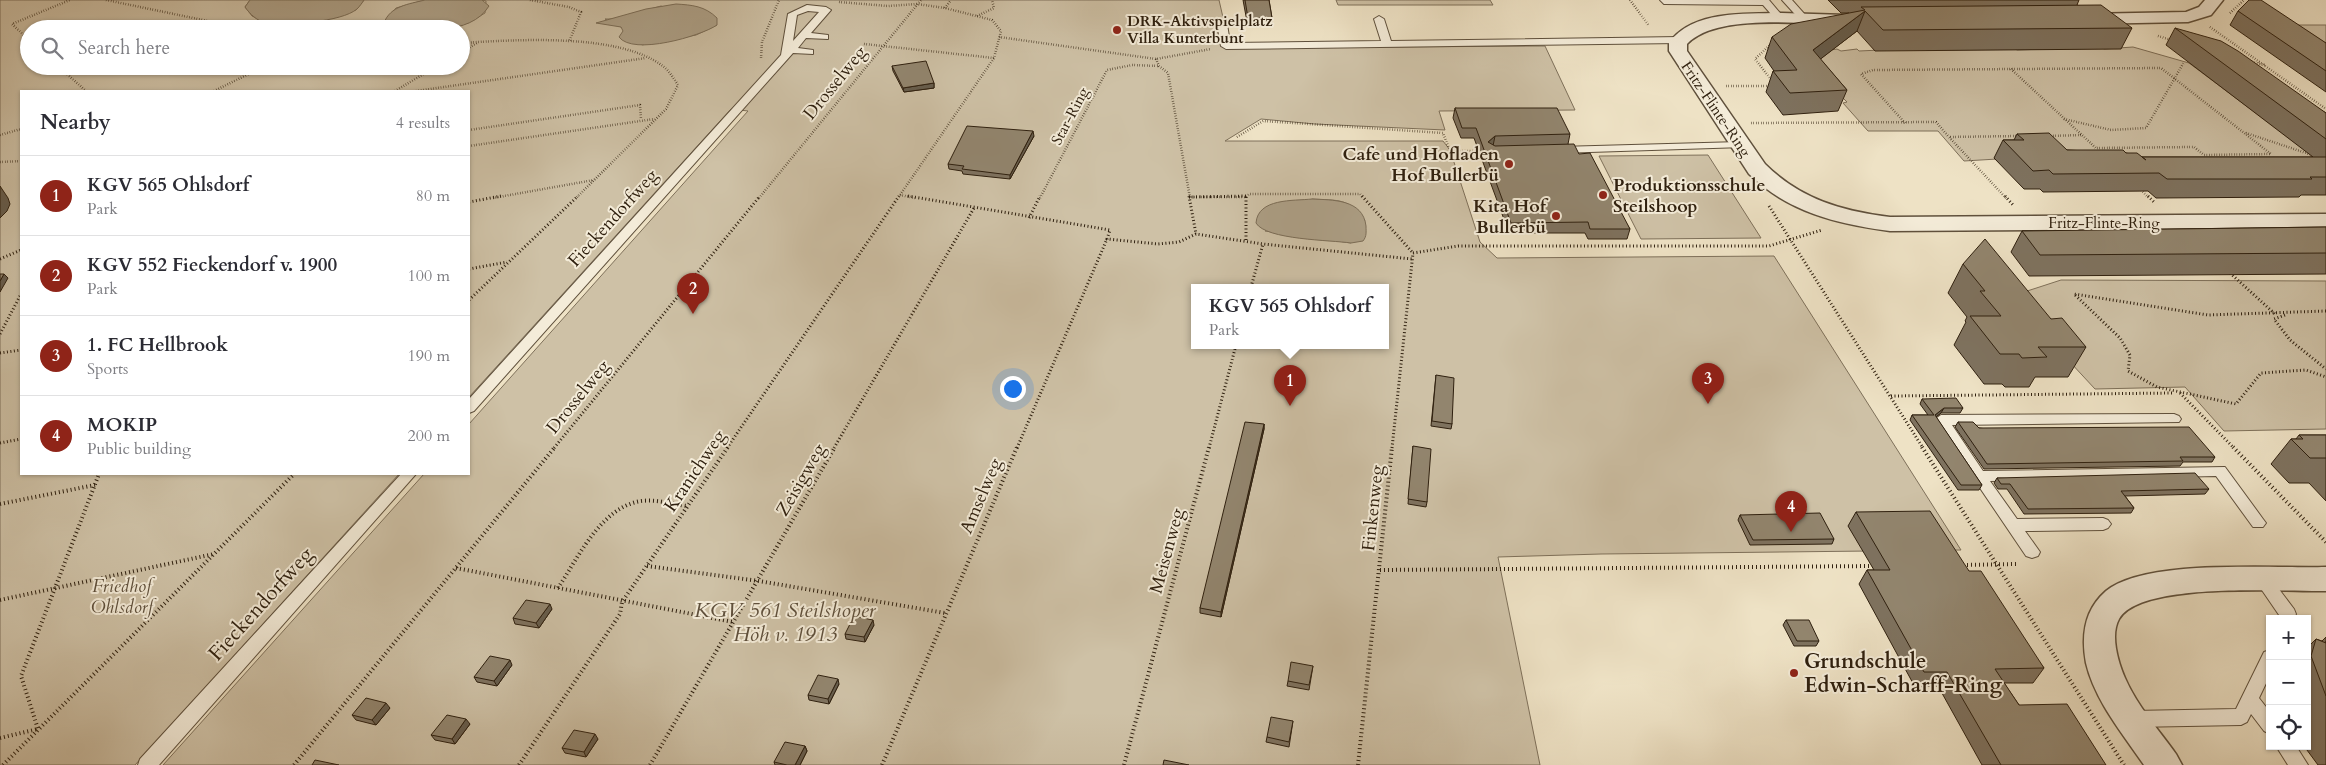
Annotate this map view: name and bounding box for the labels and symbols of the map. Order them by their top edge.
place label: DRK-Aktivspielplatz Villa Kunterbunt [1127,11,1273,48]
marker: DRK-Aktivspielplatz Villa Kunterbunt [1111,24,1123,36]
street label: Drosselweg [797,40,873,125]
street label: Fritz-Flinte-Ring [1677,57,1756,161]
street label: Star-Ring [1047,83,1094,148]
place label: Cafe und Hofladen Hof Bullerbü [1343,142,1499,188]
marker: Cafe und Hofladen Hof Bullerbü [1503,158,1515,170]
street label: Fieckendorfweg [562,163,664,272]
place label: Produktionsschule Steilshoop [1613,173,1765,219]
marker: Produktionsschule Steilshoop [1597,189,1609,201]
place label: Kita Hof Bullerbü [1473,194,1549,240]
marker: Kita Hof Bullerbü [1550,210,1562,222]
street label: Fritz-Flinte-Ring [2048,213,2160,233]
pin: 2 [677,273,709,314]
street label: Drosselweg [540,354,616,439]
pin: 3 [1692,363,1724,404]
pin: 1 [1274,365,1306,406]
your location [1000,376,1026,402]
street label: Kranichweg [658,424,732,517]
street label: Zeisigweg [770,438,832,521]
street label: Amselweg [954,454,1008,537]
street label: Finkenweg [1356,463,1390,552]
pin: 4 [1775,491,1807,532]
street label: Meisenweg [1144,505,1191,596]
street label: Fieckendorfweg [202,540,320,667]
park label: Friedhof Ohlsdorf [91,574,157,620]
park label: KGV 561 Steilshoper Höh v. 1913 [694,596,877,649]
place label: Grundschule Edwin-Scharff-Ring [1804,647,2003,700]
marker: Grundschule Edwin-Scharff-Ring [1788,667,1800,679]

